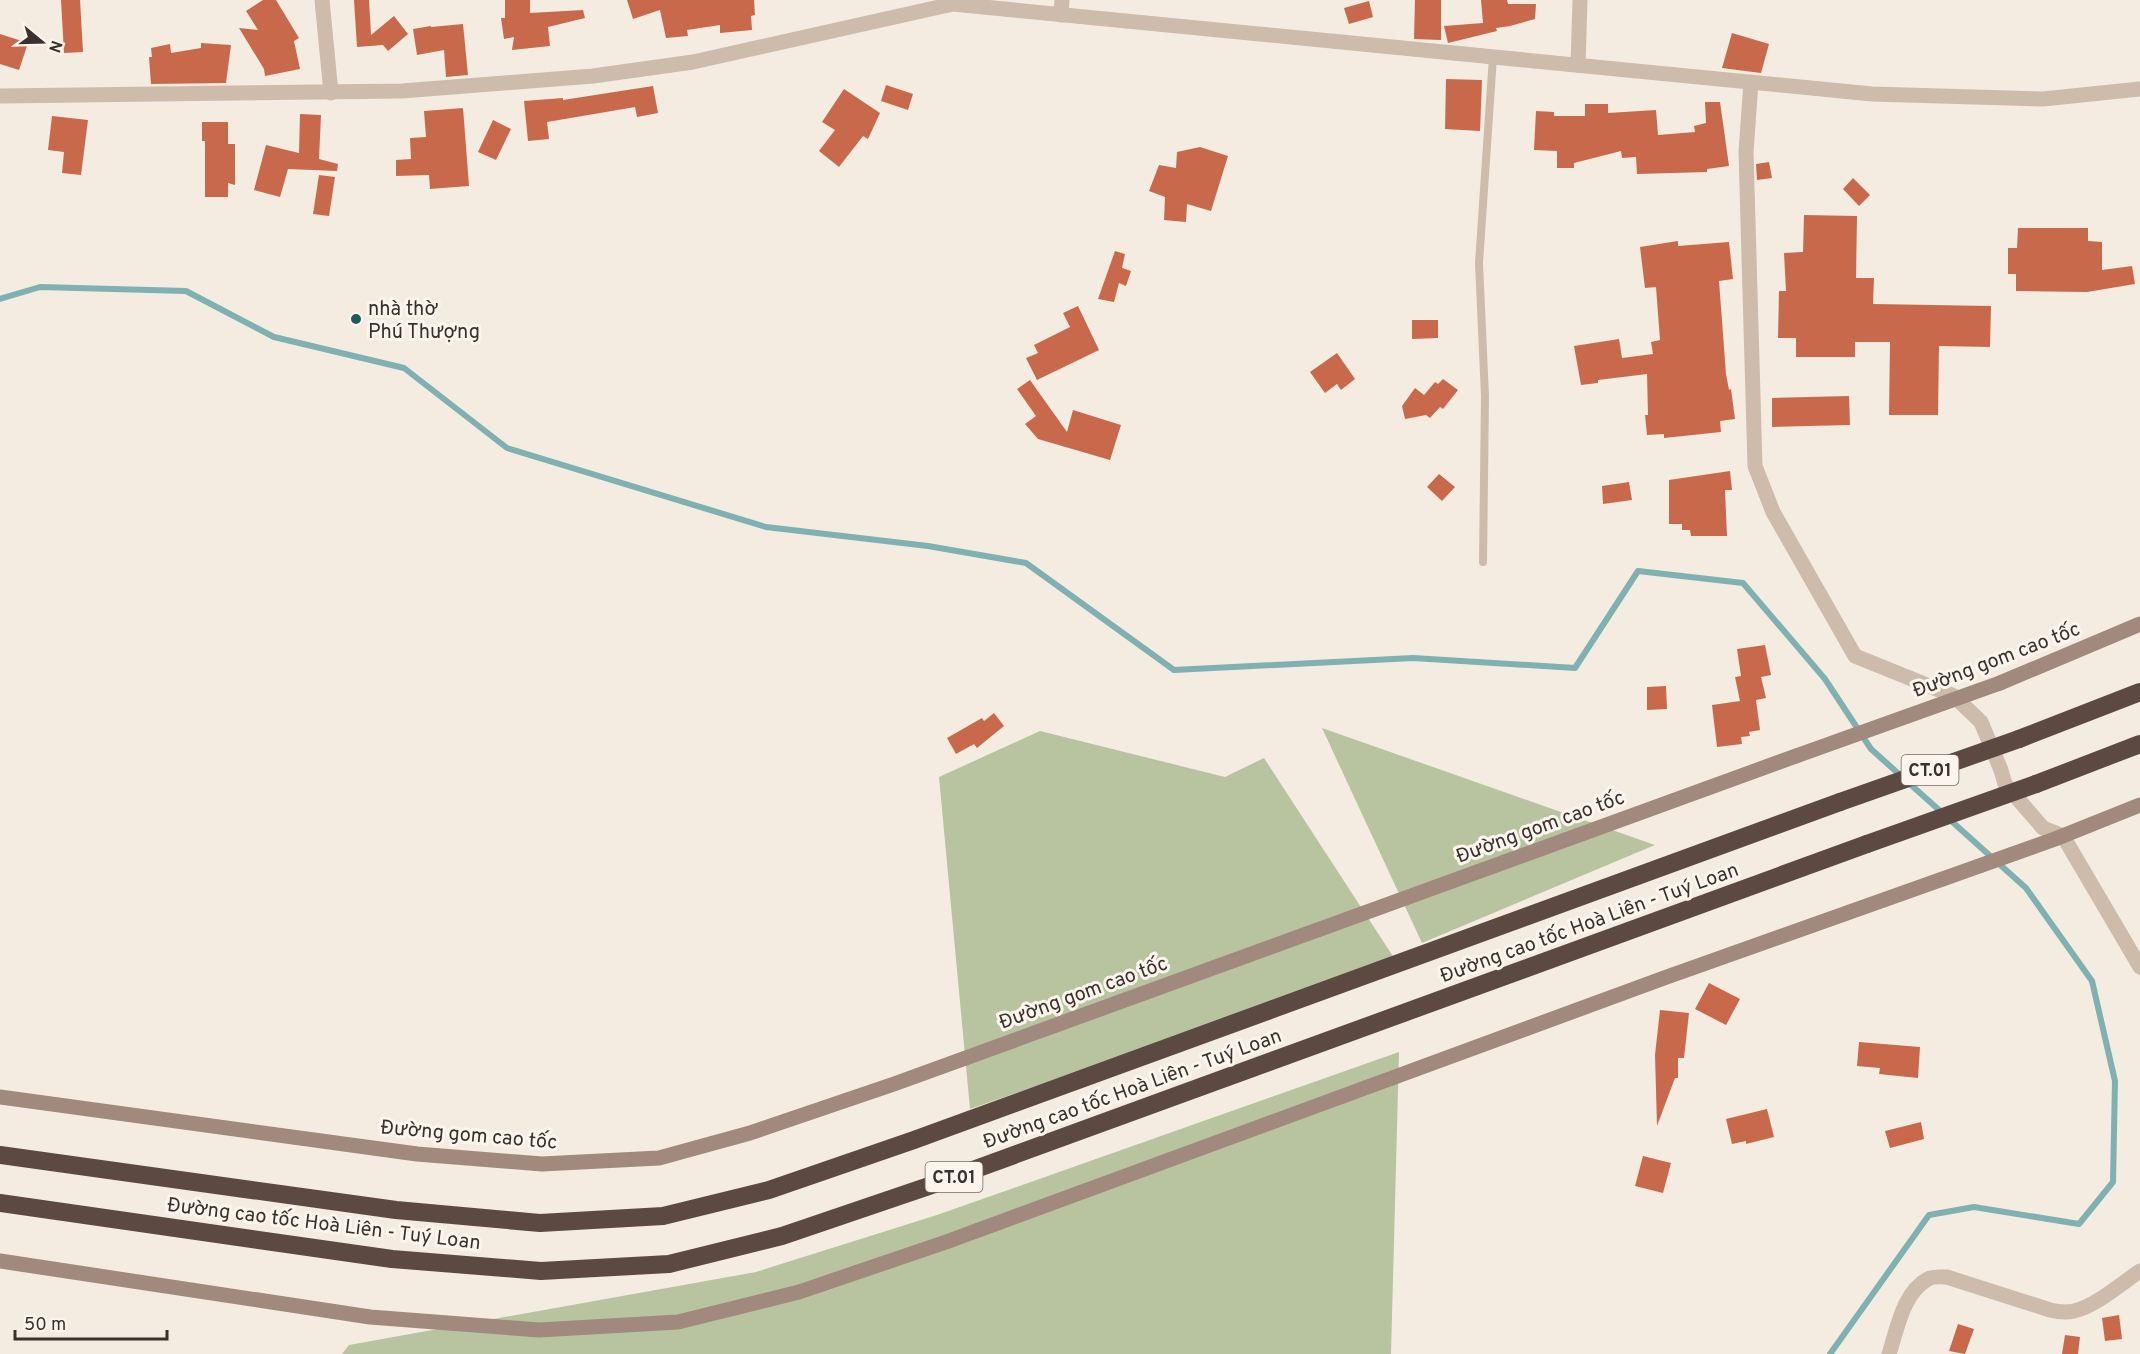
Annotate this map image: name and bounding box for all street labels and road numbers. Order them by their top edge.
street label: Đường gom cao tốc [1909,616,2084,705]
road number: CT.01 [1902,755,1958,785]
street label: Đường gom cao tốc [1453,784,1629,870]
street label: Đường cao tốc Hoà Liên - Tuý Loan [1437,857,1742,990]
street label: Đường gom cao tốc [996,950,1172,1036]
street label: Đường cao tốc Hoà Liên - Tuý Loan [980,1023,1285,1156]
street label: Đường gom cao tốc [379,1114,558,1157]
road number: CT.01 [926,1162,982,1192]
street label: Đường cao tốc Hoà Liên - Tuý Loan [166,1192,482,1257]

